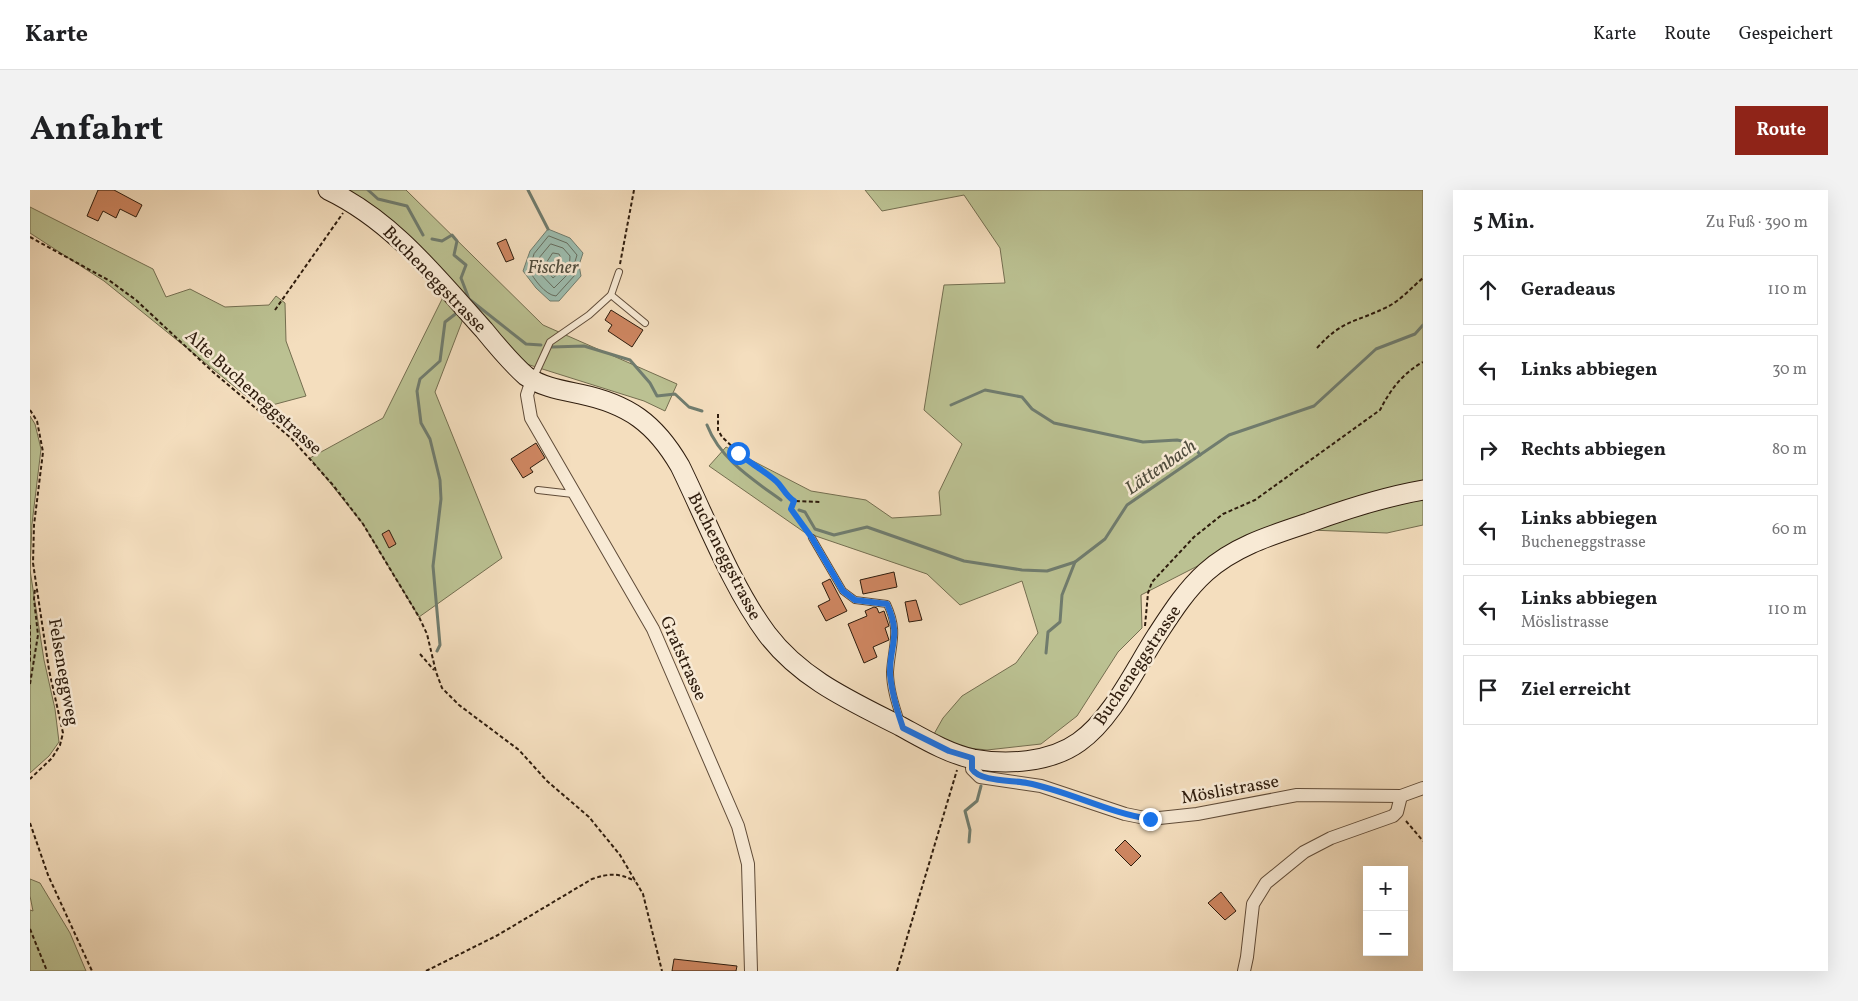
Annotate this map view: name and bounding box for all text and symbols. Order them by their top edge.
text: Karte [25,18,88,52]
text: Karte [1593,22,1636,47]
text: Route [1664,22,1711,47]
text: Gespeichert [1739,22,1833,47]
text: Anfahrt [30,106,163,154]
button: Route [1735,106,1828,155]
text: 5 Min. [1473,208,1535,237]
text: Zu Fuß · 390 m [1706,212,1808,234]
street label: Bucheneggstrasse [376,221,492,339]
water label: Fischer [527,255,580,281]
icon: ahead [1474,276,1502,304]
text: Geradeaus [1521,277,1616,303]
text: 110 m [1768,279,1807,301]
street label: Alte Bucheneggstrasse [179,325,327,462]
icon: left [1474,356,1502,384]
text: Links abbiegen [1521,357,1658,383]
text: 30 m [1772,359,1807,381]
water label: Lättenbach [1120,433,1202,502]
icon: right [1474,436,1502,464]
text: Rechts abbiegen [1521,437,1666,463]
text: 80 m [1772,439,1807,461]
route start [727,442,750,465]
street label: Bucheneggstrasse [681,488,767,625]
text: Links abbiegen [1521,506,1658,532]
icon: left [1474,516,1502,544]
text: 60 m [1772,519,1807,541]
text: Bucheneggstrasse [1521,532,1646,554]
text: Links abbiegen [1521,586,1658,612]
icon: left [1474,596,1502,624]
text: 110 m [1768,599,1807,621]
street label: Bucheneggstrasse [1089,601,1188,731]
street label: Gratstrasse [653,612,712,705]
text: Möslistrasse [1521,612,1609,634]
street label: Felseneggweg [41,617,84,728]
icon: arrive [1474,676,1502,704]
text: Ziel erreicht [1521,677,1631,703]
street label: Möslistrasse [1179,770,1281,811]
route end [1139,808,1162,831]
map controls [1363,866,1408,956]
button: + [1363,866,1408,911]
button: − [1363,911,1408,956]

